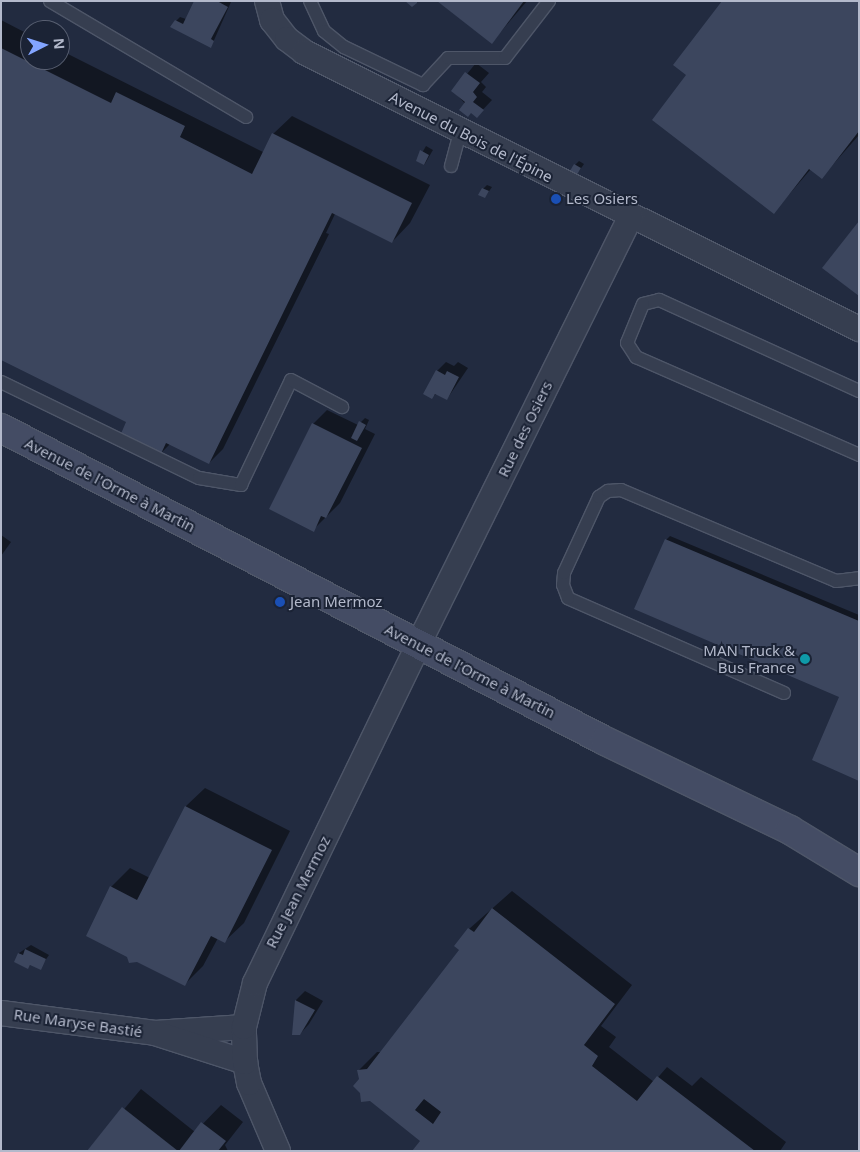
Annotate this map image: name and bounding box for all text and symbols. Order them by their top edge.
north arrow [20,20,70,70]
text: N [49,37,69,50]
street label: Avenue du Bois de l'Épine [386,88,556,186]
place label: Les Osiers [566,190,638,208]
marker: Les Osiers [550,193,562,205]
street label: Rue des Osiers [494,378,556,480]
street label: Avenue de l'Orme à Martin [22,434,198,536]
place label: Jean Mermoz [290,593,382,611]
marker: Jean Mermoz [274,596,286,608]
street label: Avenue de l'Orme à Martin [382,620,558,722]
place label: MAN Truck & Bus France [703,641,795,676]
marker: MAN Truck & Bus France [799,653,811,665]
street label: Rue Jean Mermoz [262,833,334,951]
street label: Rue Maryse Bastié [13,1005,143,1041]

